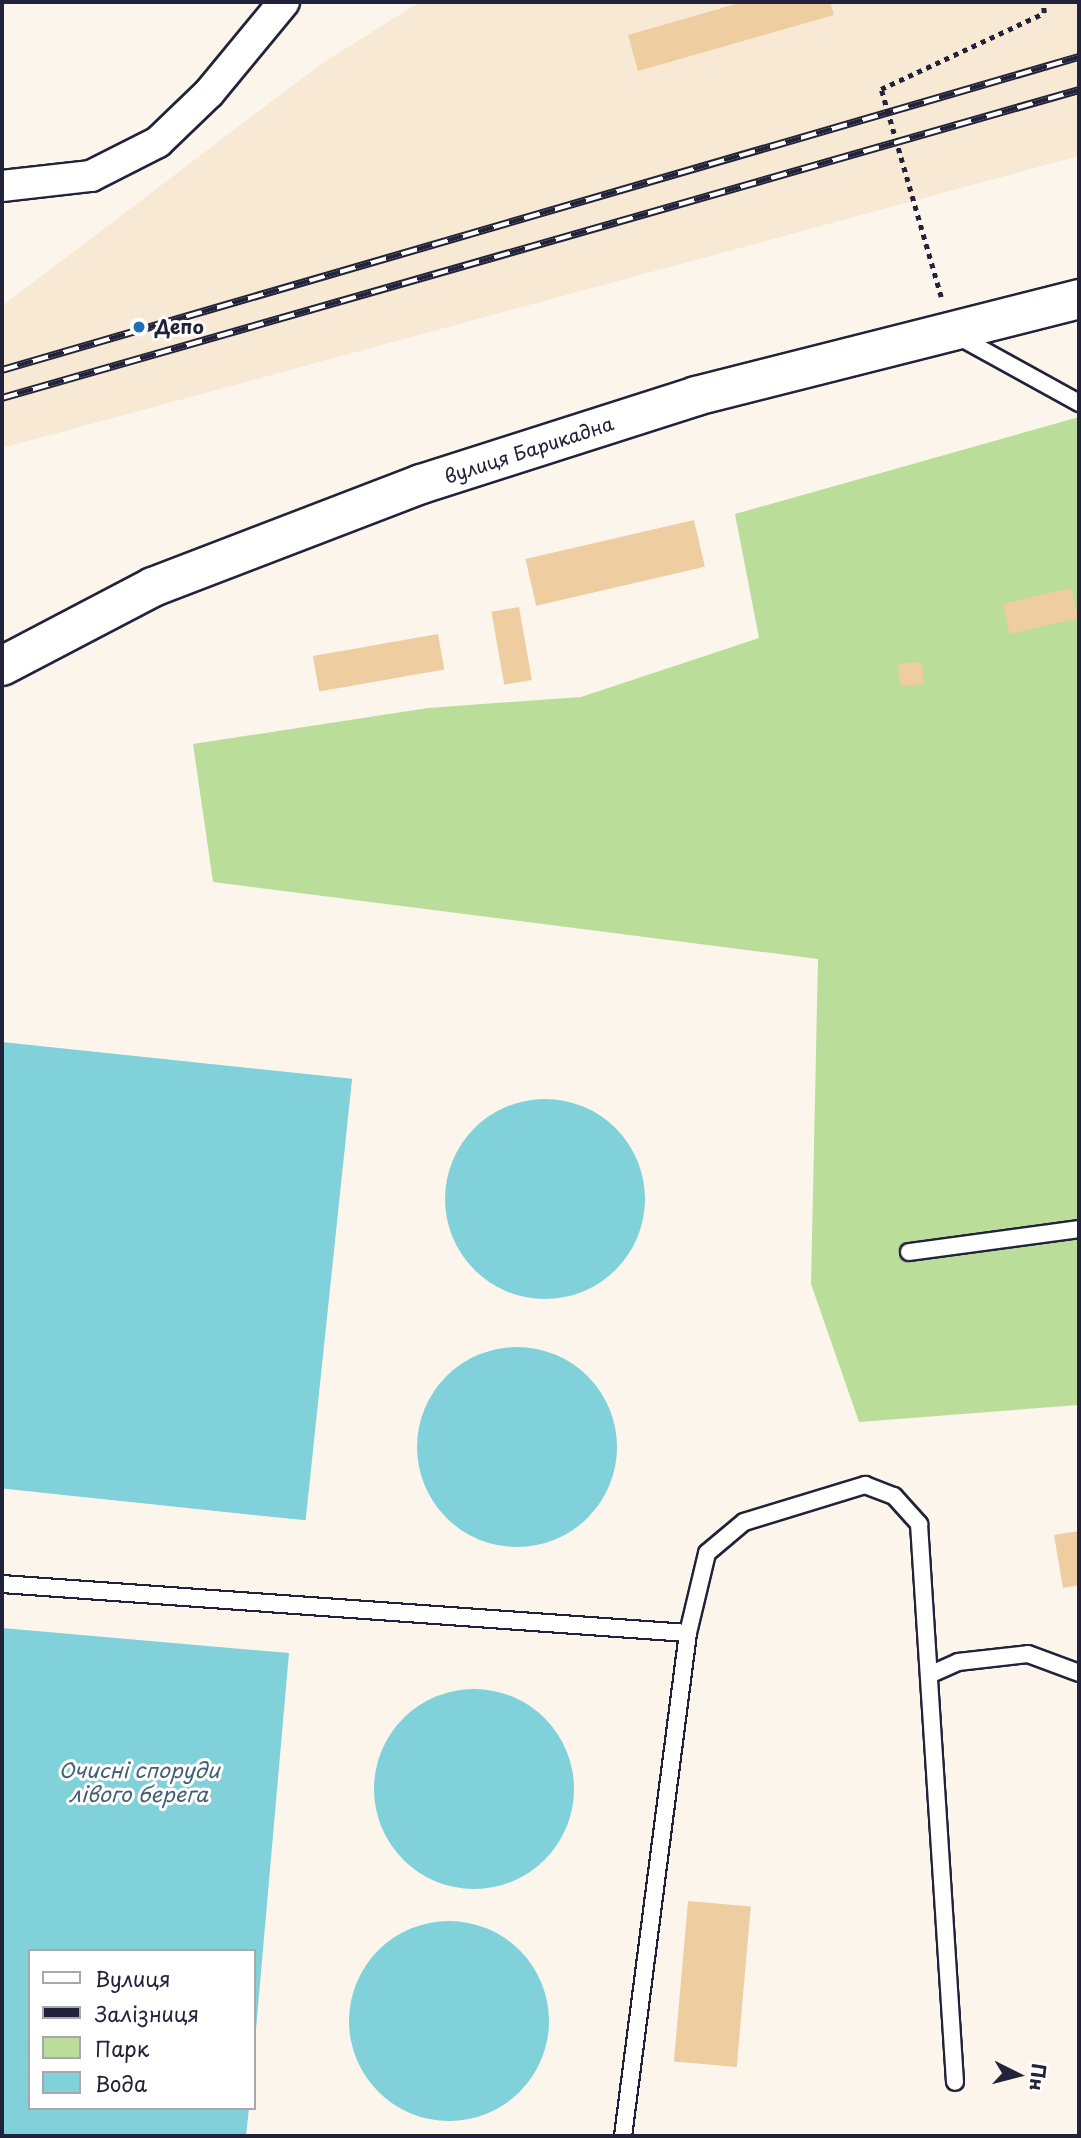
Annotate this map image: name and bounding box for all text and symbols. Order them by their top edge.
place label: Депо [155,316,204,338]
marker: Депо [129,317,149,337]
street label: вулиця Барикадна [442,412,616,488]
water label: Очисні споруди лівого берега [58,1756,220,1806]
legend [28,1949,256,2110]
text: Вулиця [95,1962,171,1994]
text: Залізниця [95,1997,199,2029]
text: Парк [95,2032,149,2064]
north arrow [983,2040,1053,2110]
text: Пн [1024,2062,1054,2092]
text: Вода [95,2067,147,2099]

